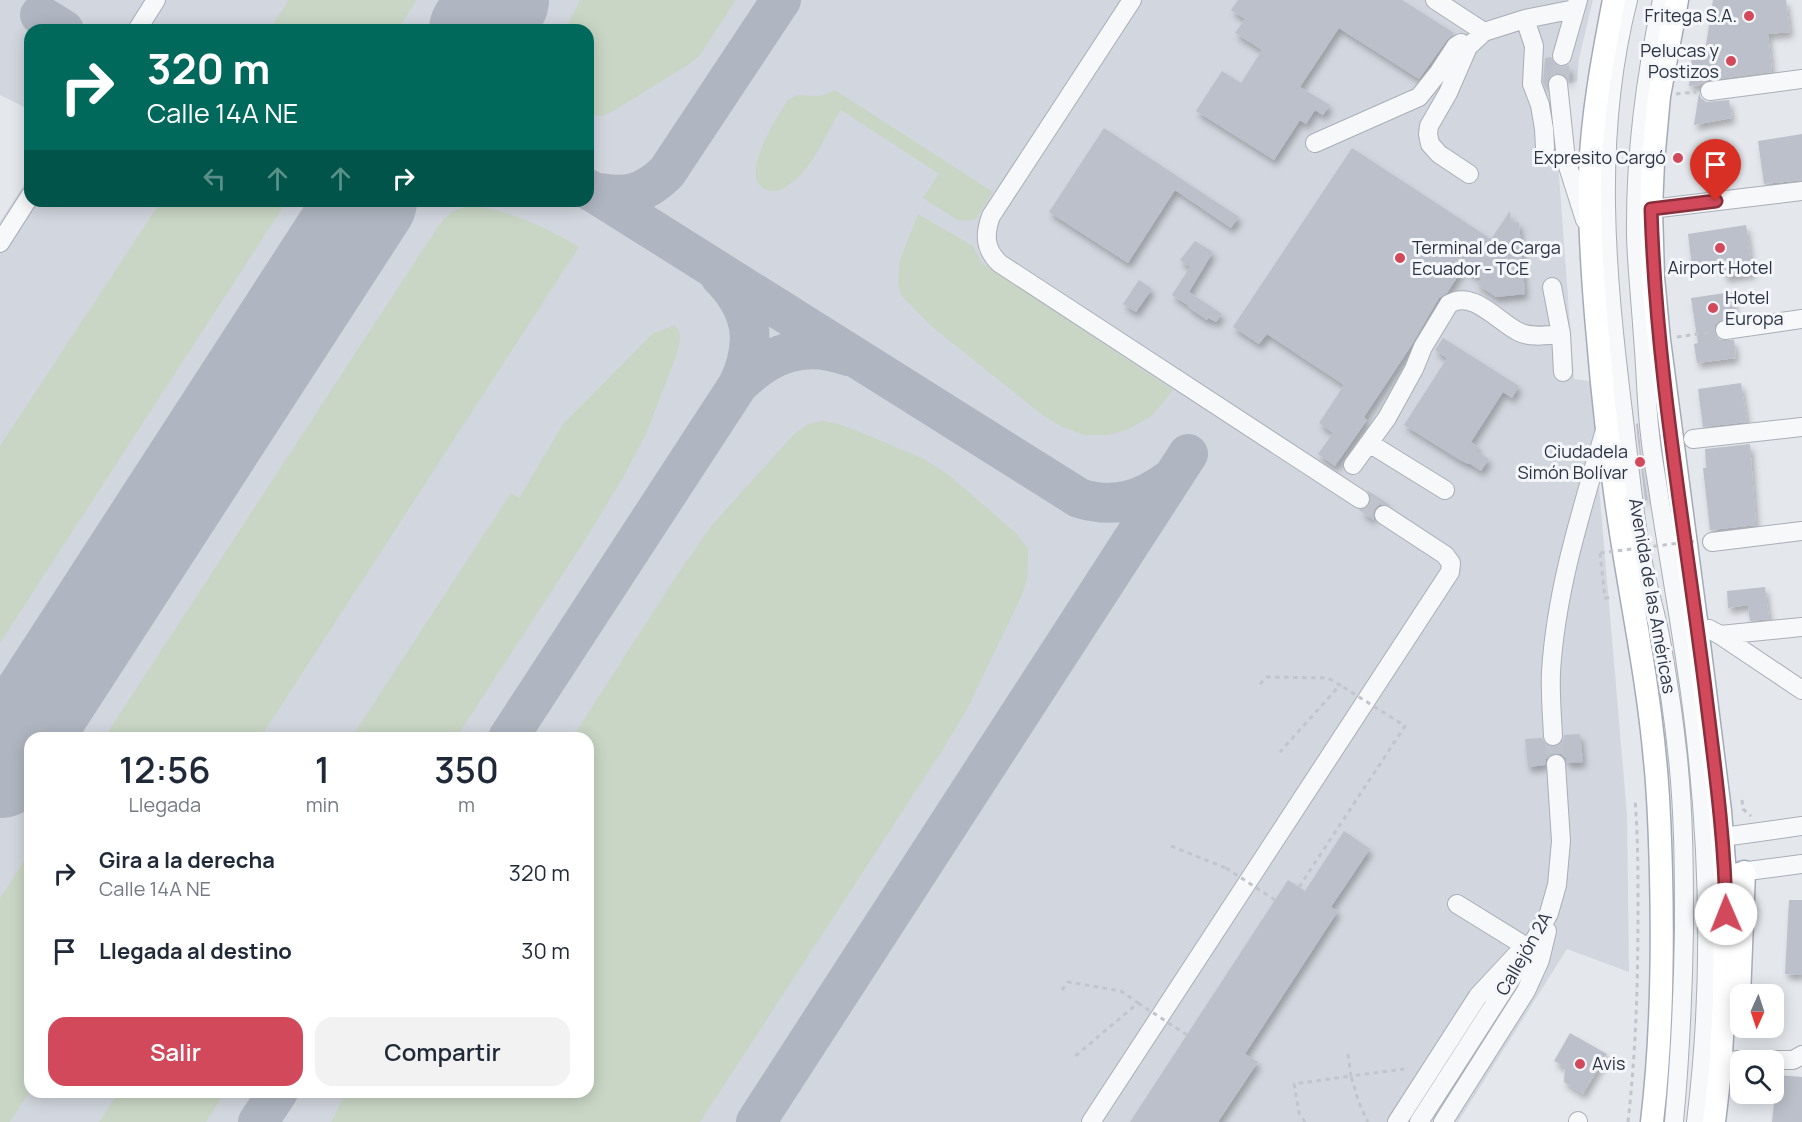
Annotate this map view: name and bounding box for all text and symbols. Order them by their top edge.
place label: Fritega S.A. [1644,3,1737,27]
marker: Fritega S.A. [1742,9,1756,23]
place label: Pelucas y Postizos [1640,38,1719,83]
text: 320 m [147,39,270,97]
icon: right [48,48,126,126]
marker: Pelucas y Postizos [1724,54,1738,68]
text: Calle 14A NE [147,94,298,131]
pin [1690,139,1741,201]
place label: Expresito Cargó [1534,145,1666,169]
icon: arrive [1699,148,1732,181]
marker: Expresito Cargó [1671,151,1685,165]
icon: left [198,162,231,195]
icon: ahead [261,162,294,195]
icon: ahead [324,162,357,195]
icon: right [387,162,420,195]
place label: Terminal de Carga Ecuador - TCE [1412,235,1561,280]
marker: Airport Hotel [1713,241,1727,255]
marker: Terminal de Carga Ecuador - TCE [1393,251,1407,265]
place label: Airport Hotel [1667,255,1773,279]
place label: Hotel Europa [1725,285,1784,330]
marker: Hotel Europa [1706,301,1720,315]
place label: Ciudadela Simón Bolívar [1517,439,1629,484]
marker: Ciudadela Simón Bolívar [1633,455,1647,469]
street label: Avenida de las Américas [1624,496,1682,695]
text: 12:56 [119,745,211,794]
text: 1 [315,745,330,794]
text: 350 [434,745,499,794]
text: Llegada [129,791,201,818]
text: min [306,791,339,818]
text: m [458,791,475,818]
text: Gira a la derecha [99,845,275,875]
icon: right [48,857,81,890]
text: 320 m [509,858,570,888]
text: Calle 14A NE [99,875,211,902]
position arrow [1694,882,1758,946]
street label: Callejón 2A [1490,907,1557,1000]
icon: arrive [48,935,81,968]
text: Llegada al destino [99,936,292,966]
text: 30 m [521,936,570,966]
north arrow [1730,984,1784,1038]
map controls [1730,984,1784,1104]
button: Salir [48,1017,303,1086]
button: Compartir [315,1017,570,1086]
button: search [1730,1050,1784,1104]
place label: Avis [1592,1051,1625,1075]
marker: Avis [1573,1057,1587,1071]

